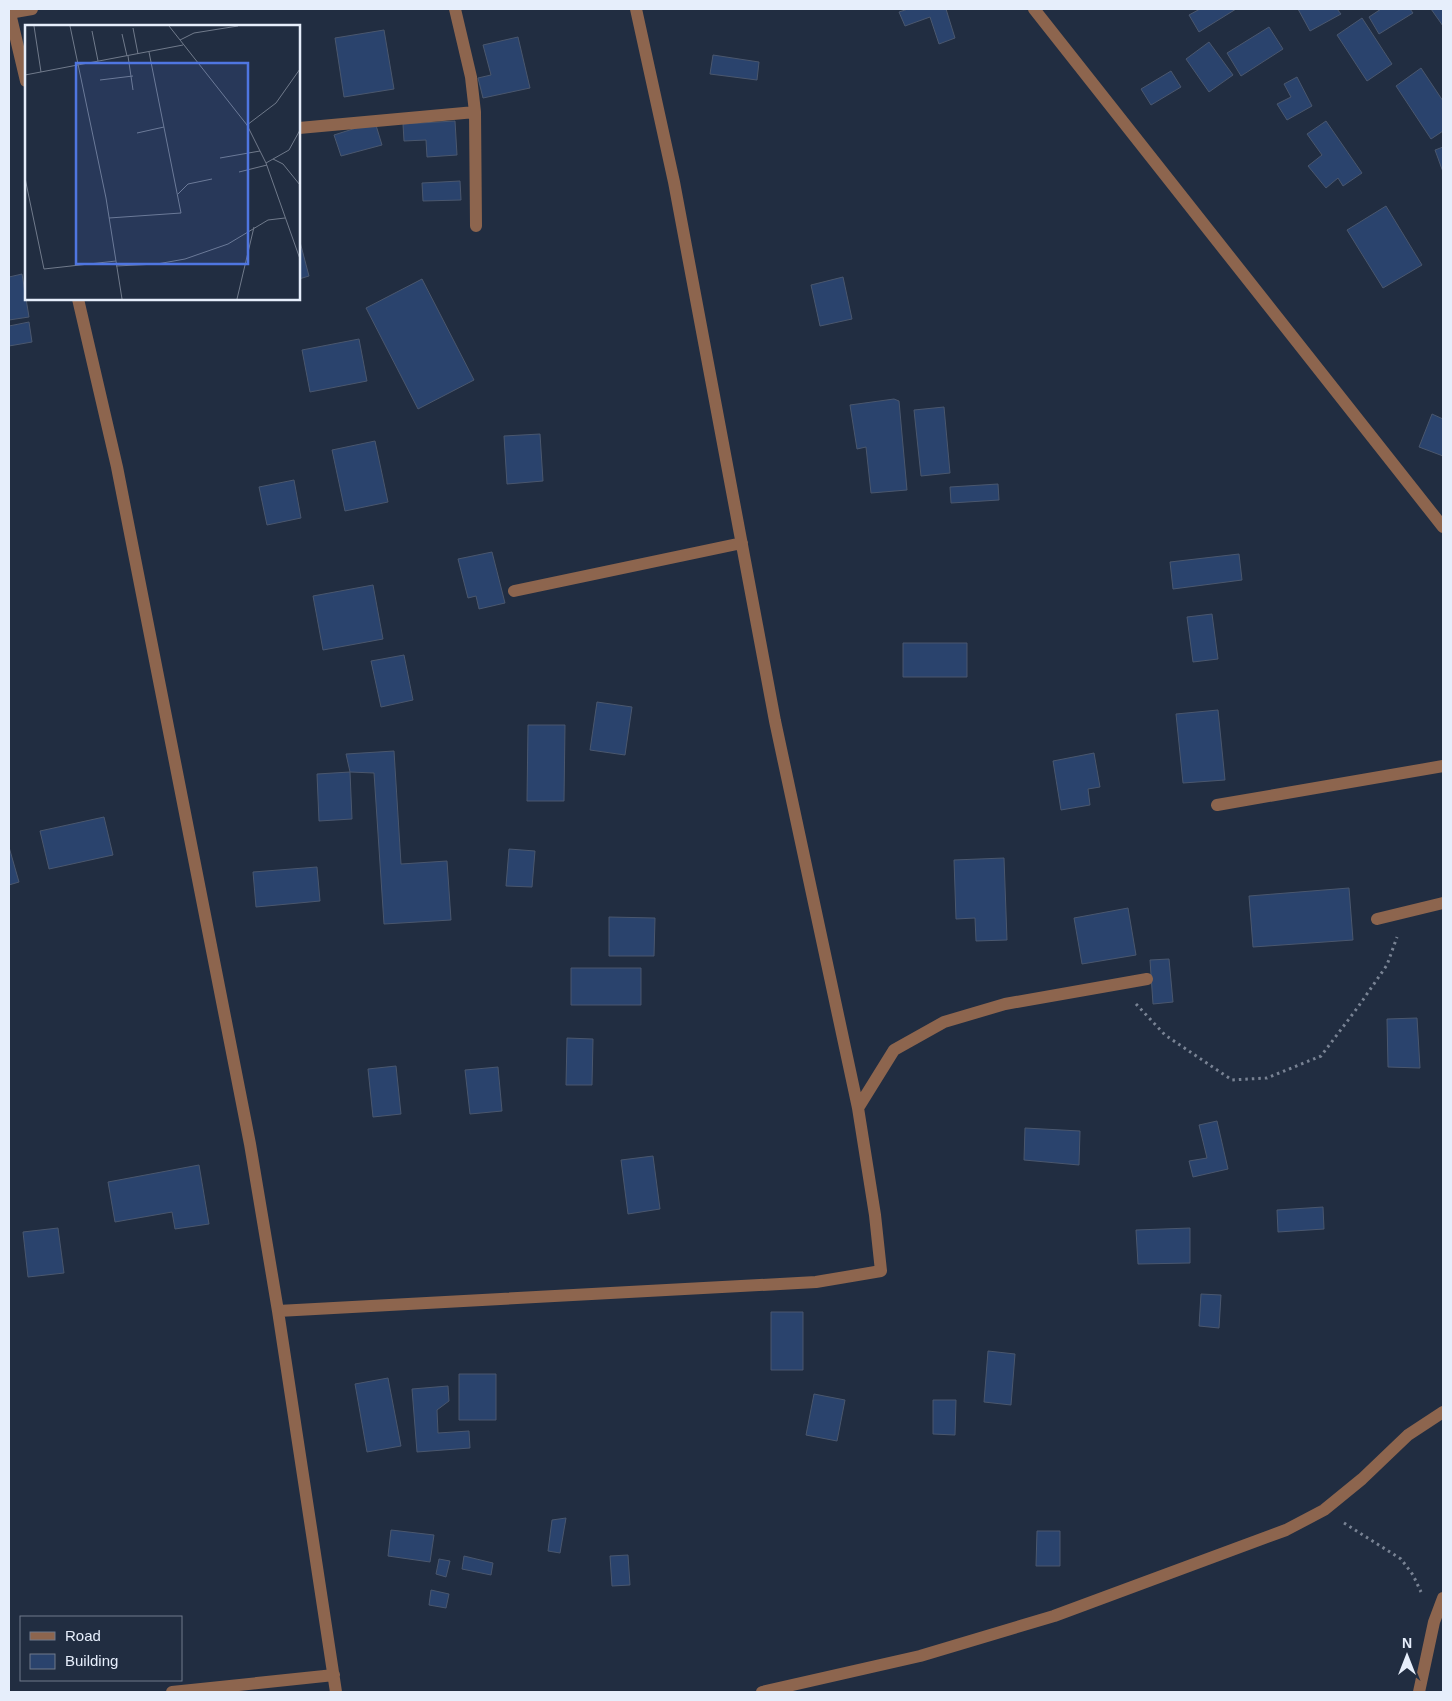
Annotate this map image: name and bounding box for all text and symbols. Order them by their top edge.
inset map [25,25,300,300]
legend [20,1616,182,1681]
text: Road [65,1627,101,1644]
north arrow [1382,1631,1432,1681]
text: N [1402,1635,1412,1651]
text: Building [65,1652,118,1669]

